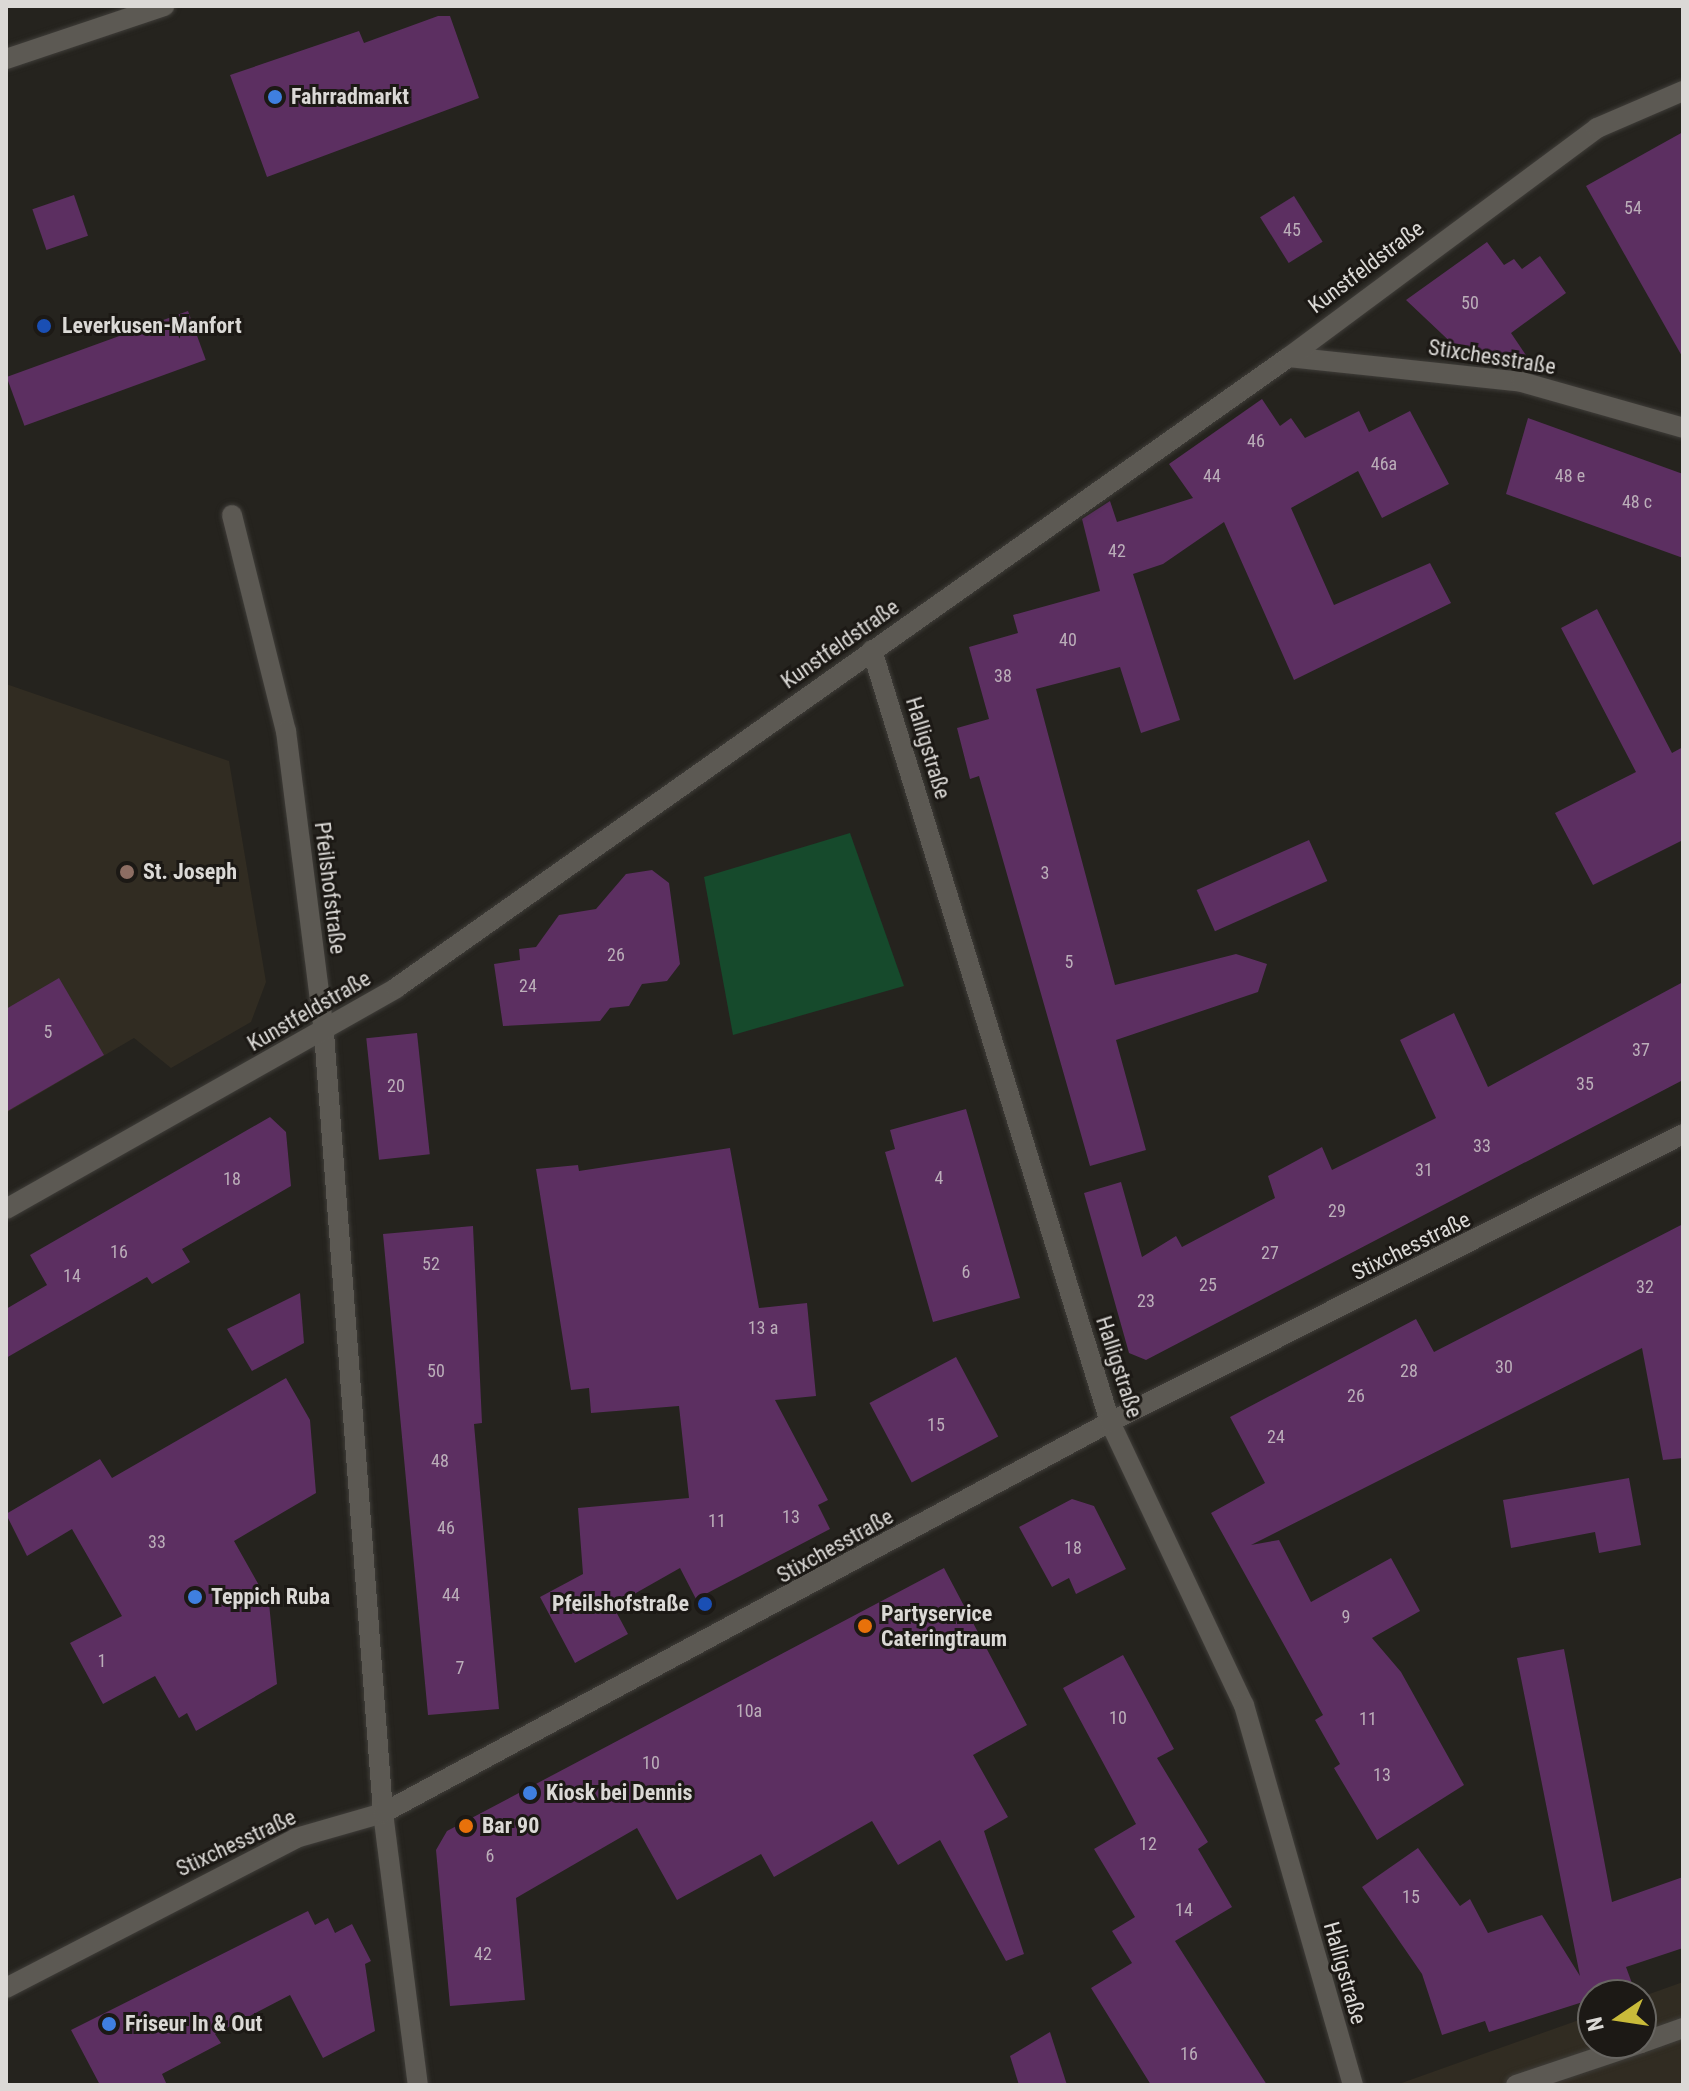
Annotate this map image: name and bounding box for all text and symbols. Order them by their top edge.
place label: Fahrradmarkt [291,84,409,110]
marker: Fahrradmarkt [266,88,284,106]
house number: 54 [1624,197,1642,219]
street label: Kunstfeldstraße [1303,215,1429,319]
house number: 45 [1283,219,1301,241]
house number: 50 [1461,292,1479,314]
place label: Leverkusen-Manfort [62,313,242,339]
marker: Leverkusen-Manfort [33,315,55,337]
street label: Stixchesstraße [1426,334,1558,380]
house number: 46 [1247,430,1265,452]
house number: 46a [1371,453,1397,475]
house number: 44 [1203,465,1221,487]
house number: 48 e [1555,465,1585,487]
house number: 48 c [1622,491,1652,513]
house number: 42 [1108,540,1126,562]
street label: Kunstfeldstraße [776,594,904,694]
house number: 40 [1059,629,1077,651]
house number: 38 [994,665,1012,687]
street label: Halligstraße [900,694,956,802]
street label: Pfeilshofstraße [309,820,351,956]
place label: St. Joseph [143,859,237,885]
house number: 3 [1041,862,1049,884]
marker: St. Joseph [118,863,136,881]
house number: 26 [607,944,625,966]
house number: 5 [1065,951,1073,973]
street label: Kunstfeldstraße [243,965,375,1057]
house number: 24 [519,975,537,997]
house number: 5 [44,1021,52,1043]
house number: 37 [1632,1039,1650,1061]
house number: 35 [1576,1073,1594,1095]
house number: 20 [387,1075,405,1097]
house number: 33 [1473,1135,1491,1157]
house number: 31 [1415,1159,1433,1181]
house number: 4 [935,1167,943,1189]
house number: 18 [223,1168,241,1190]
house number: 29 [1328,1200,1346,1222]
street label: Stixchesstraße [1347,1206,1475,1286]
house number: 16 [110,1241,128,1263]
house number: 27 [1261,1242,1279,1264]
house number: 52 [422,1253,440,1275]
house number: 6 [962,1261,970,1283]
house number: 14 [63,1265,81,1287]
house number: 25 [1199,1274,1217,1296]
house number: 32 [1636,1276,1654,1298]
house number: 23 [1137,1290,1155,1312]
street label: Halligstraße [1090,1313,1148,1421]
house number: 13 a [748,1317,778,1339]
house number: 30 [1495,1356,1513,1378]
house number: 50 [427,1360,445,1382]
house number: 28 [1400,1360,1418,1382]
house number: 26 [1347,1385,1365,1407]
house number: 15 [927,1414,945,1436]
house number: 24 [1267,1426,1285,1448]
house number: 48 [431,1450,449,1472]
street label: Stixchesstraße [772,1503,898,1589]
house number: 13 [782,1506,800,1528]
house number: 11 [708,1510,726,1532]
house number: 46 [437,1517,455,1539]
house number: 33 [148,1531,166,1553]
house number: 18 [1064,1537,1082,1559]
place label: Teppich Ruba [211,1584,330,1610]
house number: 44 [442,1584,460,1606]
marker: Teppich Ruba [186,1588,204,1606]
place label: Pfeilshofstraße [552,1591,689,1617]
marker: Pfeilshofstraße [696,1595,714,1613]
place label: Partyservice Cateringtraum [881,1600,1007,1652]
house number: 9 [1342,1606,1350,1628]
marker: Partyservice Cateringtraum [856,1617,874,1635]
house number: 1 [98,1650,106,1672]
house number: 7 [456,1657,464,1679]
house number: 10a [736,1700,762,1722]
house number: 10 [1109,1707,1127,1729]
house number: 11 [1359,1708,1377,1730]
house number: 10 [642,1752,660,1774]
house number: 13 [1373,1764,1391,1786]
place label: Kiosk bei Dennis [546,1780,692,1806]
marker: Kiosk bei Dennis [521,1784,539,1802]
street label: Stixchesstraße [172,1804,300,1882]
place label: Bar 90 [482,1813,539,1839]
marker: Bar 90 [457,1817,475,1835]
house number: 12 [1139,1833,1157,1855]
house number: 6 [486,1845,494,1867]
house number: 15 [1402,1886,1420,1908]
house number: 14 [1175,1899,1193,1921]
street label: Halligstraße [1318,1919,1372,2027]
house number: 42 [474,1943,492,1965]
north arrow [1577,1979,1657,2059]
place label: Friseur In & Out [125,2011,262,2037]
marker: Friseur In & Out [100,2015,118,2033]
text: N [1581,2015,1609,2033]
house number: 16 [1180,2043,1198,2065]

